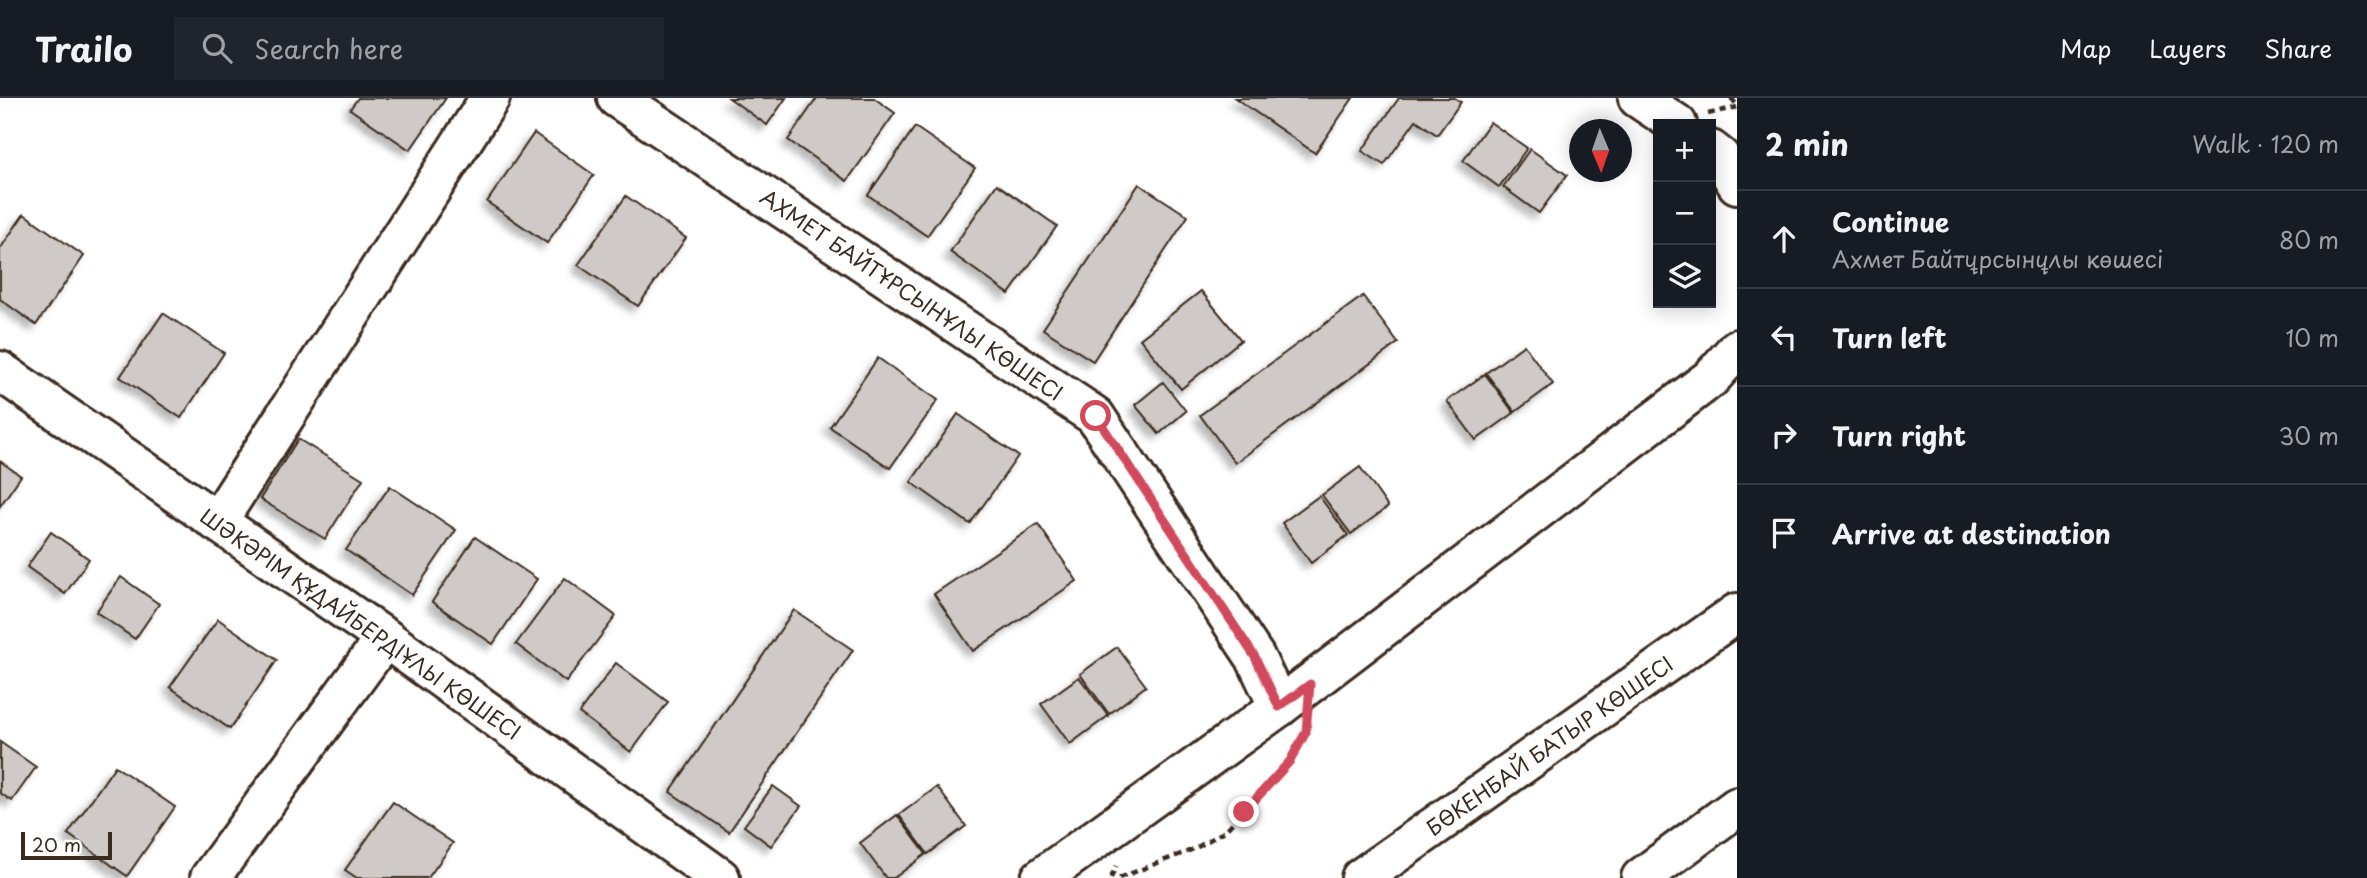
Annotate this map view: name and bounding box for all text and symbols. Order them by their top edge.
search box [174,17,664,80]
text: Trailo [35,23,132,73]
icon: search [198,29,236,67]
text: Search here [254,29,403,68]
text: Map [2060,30,2111,66]
text: Layers [2149,30,2226,66]
text: Share [2264,30,2332,66]
north arrow [1569,119,1632,182]
map controls [1653,119,1716,308]
button: + [1653,119,1716,182]
text: 2 min [1765,121,1849,166]
text: Walk · 120 m [2192,126,2339,161]
street label: АХМЕТ БАЙТҰРСЫНҰЛЫ КӨШЕСІ [754,180,1070,408]
button: − [1653,182,1716,245]
text: Continue [1832,202,1949,241]
icon: ahead [1765,220,1803,258]
text: 80 m [2279,222,2339,257]
text: Ахмет Байтұрсынұлы көшесі [1832,241,2163,276]
button: layers [1653,245,1716,308]
icon: left [1765,318,1803,356]
text: Turn left [1832,318,1947,357]
text: 10 m [2285,320,2339,355]
route start [1080,400,1111,431]
icon: right [1765,416,1803,454]
text: Turn right [1832,416,1966,455]
text: 30 m [2278,418,2339,453]
street label: ШӘКӘРІМ ҚҰДАЙБЕРДІҰЛЫ КӨШЕСІ [194,500,528,746]
icon: arrive [1765,514,1803,552]
text: Arrive at destination [1832,514,2111,553]
street label: БӨКЕНБАЙ БАТЫР КӨШЕСІ [1419,647,1679,843]
route end [1228,796,1259,827]
scale bar [21,829,112,861]
text: 20 m [32,830,81,858]

